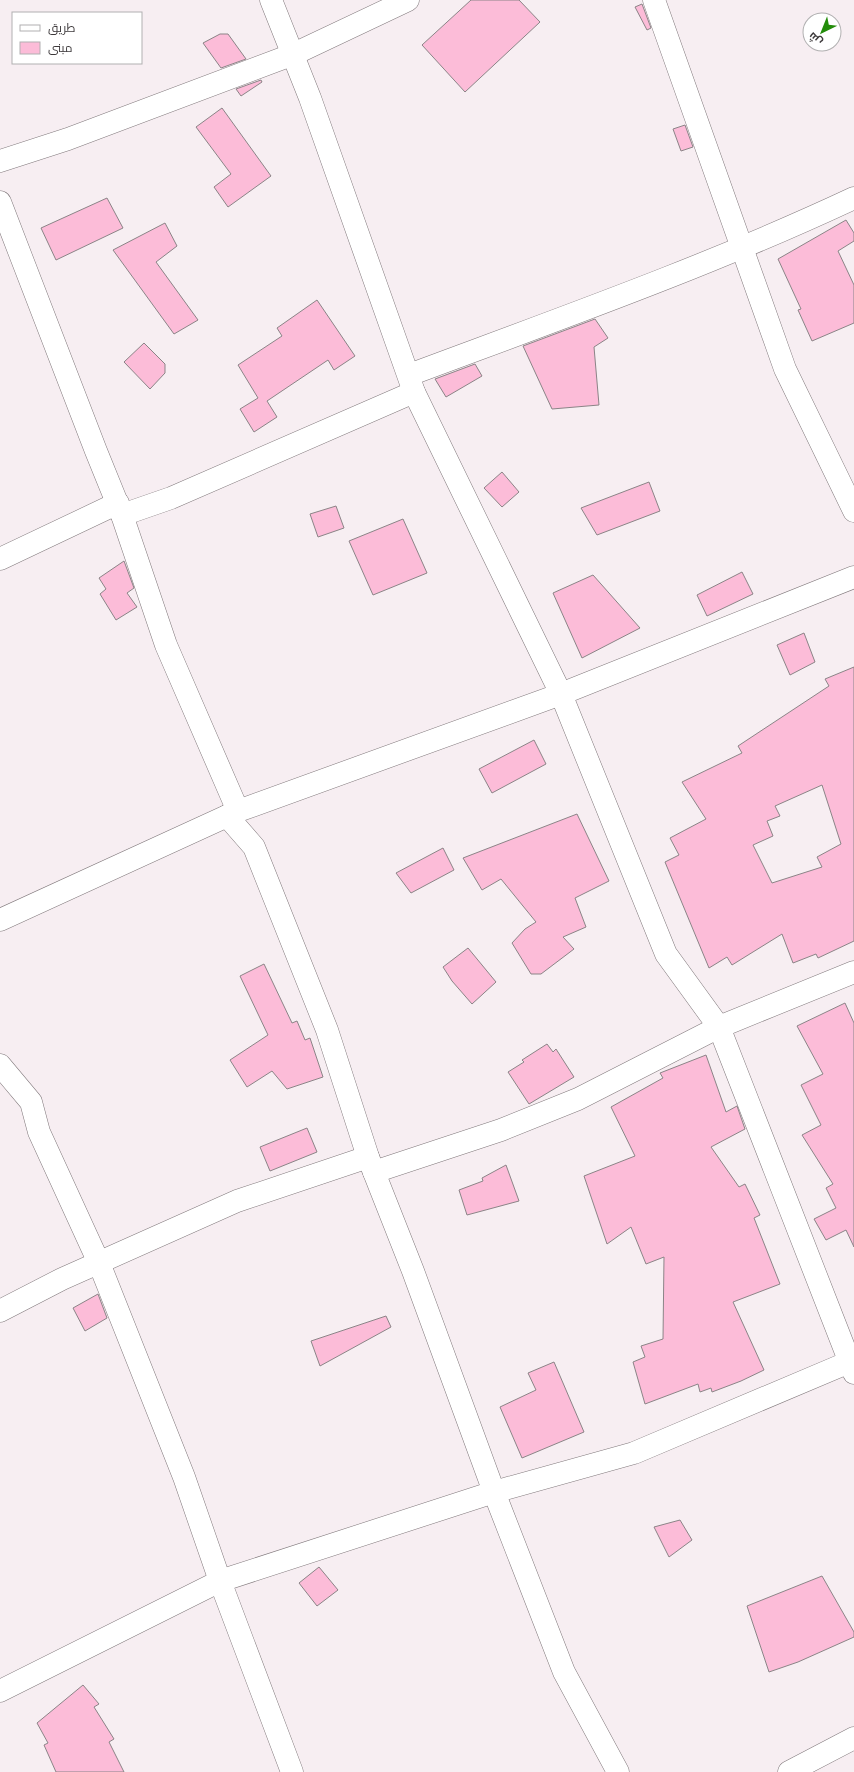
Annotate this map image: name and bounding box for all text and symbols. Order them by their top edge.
legend [12,12,142,64]
north arrow [802,12,842,52]
text: طريق [48,19,76,37]
text: ش [805,29,826,50]
text: مبنى [48,39,73,57]

